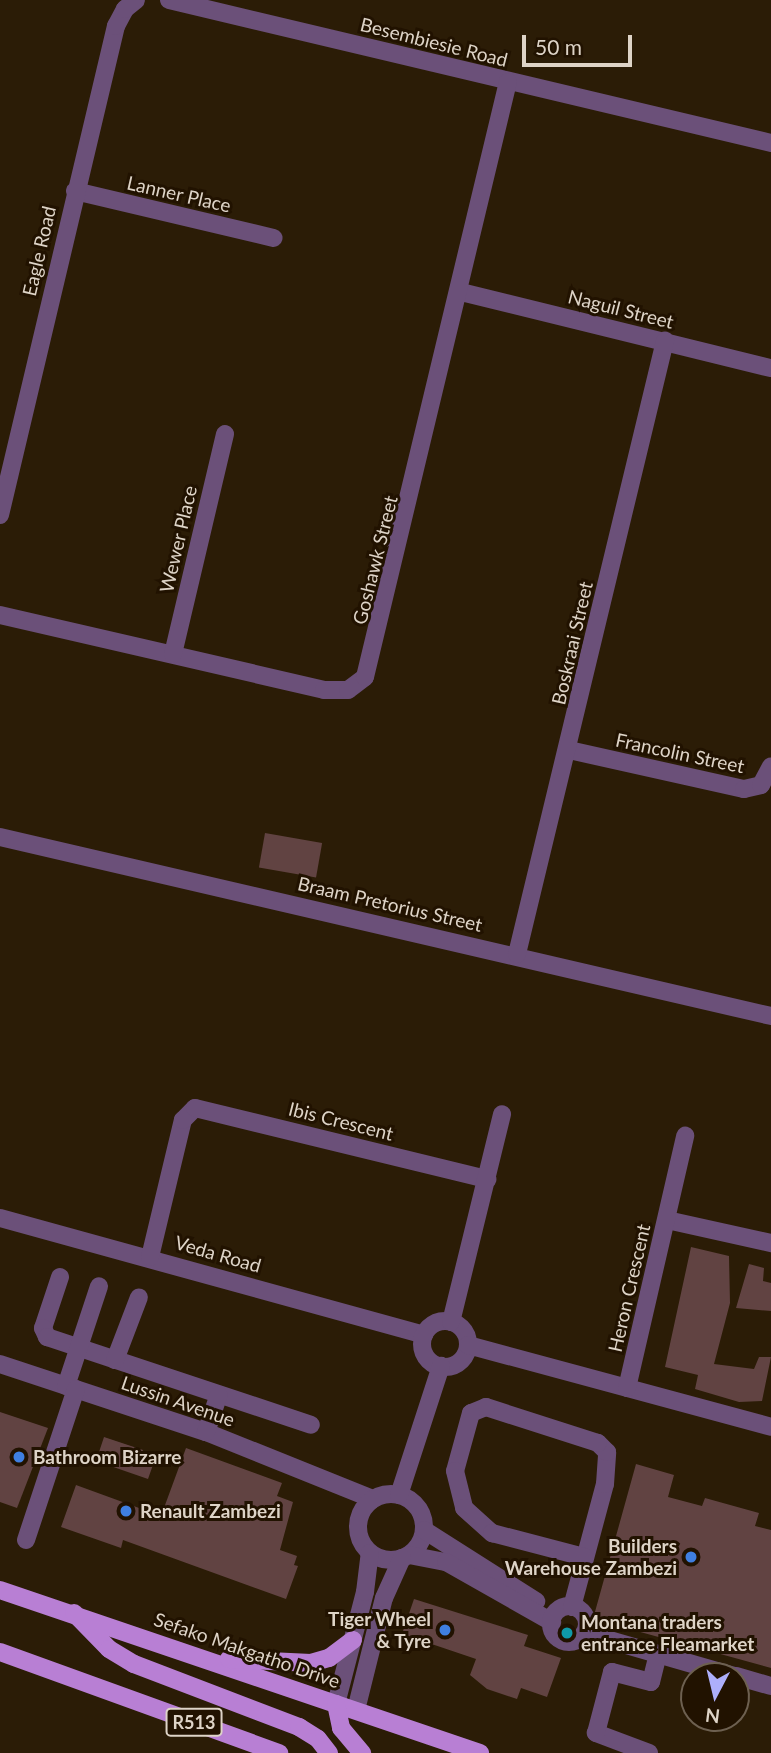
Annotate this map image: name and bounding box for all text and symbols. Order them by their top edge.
street label: Besembiesie Road [358,13,510,71]
scale bar [526,21,636,65]
text: 50 m [535,34,582,59]
street label: Lanner Place [125,171,233,217]
street label: Eagle Road [18,204,60,298]
street label: Naguil Street [566,285,676,333]
street label: Wewer Place [155,483,201,595]
street label: Goshawk Street [348,493,402,627]
street label: Boskraai Street [547,579,597,707]
street label: Francolin Street [614,728,746,778]
street label: Braam Pretorius Street [296,872,484,936]
street label: Ibis Crescent [286,1097,396,1145]
street label: Heron Crescent [603,1222,655,1354]
street label: Veda Road [172,1231,264,1277]
street label: Lussin Avenue [118,1371,238,1431]
place label: Bathroom Bizarre [33,1446,181,1468]
marker: Bathroom Bizarre [11,1449,27,1465]
place label: Renault Zambezi [140,1500,281,1522]
marker: Renault Zambezi [118,1503,134,1519]
place label: Builders Warehouse Zambezi [505,1535,677,1579]
marker: Builders Warehouse Zambezi [683,1549,699,1565]
street label: Sefako Makgatho Drive [151,1607,343,1693]
place label: Tiger Wheel & Tyre [328,1608,431,1652]
place label: Montana traders entrance Fleamarket [581,1611,754,1655]
marker: Tiger Wheel & Tyre [437,1622,453,1638]
marker: Montana traders entrance Fleamarket [559,1625,575,1641]
north arrow [680,1662,750,1732]
text: N [704,1704,721,1729]
road number: R513 [164,1708,224,1736]

